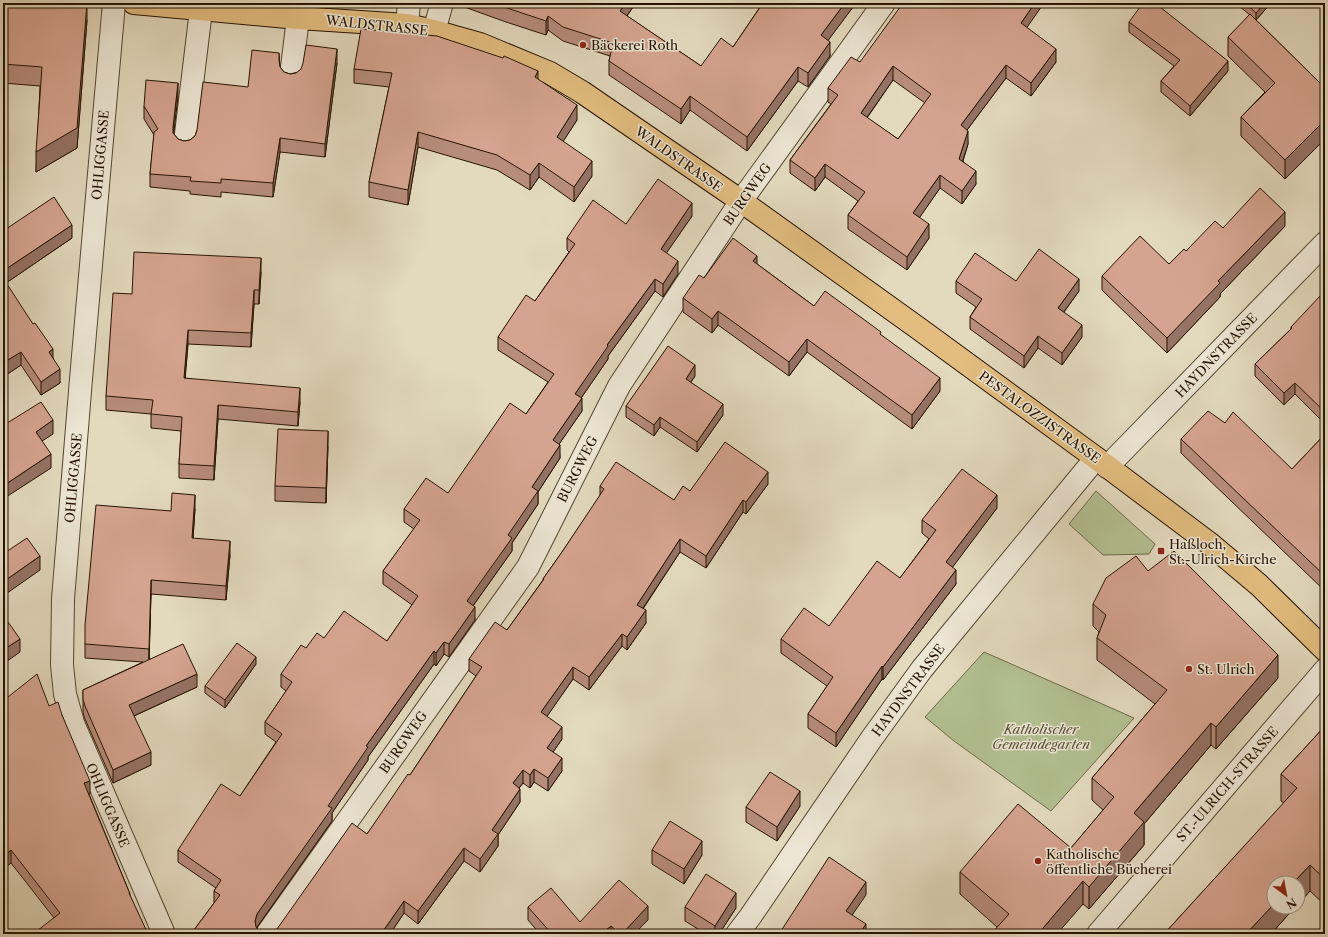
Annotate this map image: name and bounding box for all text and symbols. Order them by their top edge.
street label: WALDSTRASSE [324,12,429,38]
place label: Bäckerei Roth [591,37,678,53]
marker: Bäckerei Roth [578,40,588,50]
street label: OHLIGGASSE [88,109,112,201]
street label: WALDSTRASSE [631,122,726,195]
street label: BURGWEG [720,159,775,228]
street label: HAYDNSTRASSE [1172,309,1260,401]
street label: PESTALOZZISTRASSE [976,367,1104,467]
street label: OHLIGGASSE [61,432,85,524]
street label: BURGWEG [553,433,601,505]
place label: Haßloch, St.-Ulrich-Kirche [1169,536,1276,567]
marker: Haßloch, St.-Ulrich-Kirche [1156,546,1166,556]
street label: HAYDNSTRASSE [868,641,948,739]
place label: St. Ulrich [1197,661,1255,677]
marker: St. Ulrich [1184,664,1194,674]
street label: BURGWEG [376,707,431,776]
park label: Katholischer Gemeindegarten [992,721,1090,752]
street label: ST.-ULRICH-STRASSE [1173,723,1281,845]
street label: OHLIGGASSE [83,760,133,850]
place label: Katholische öffentliche Bücherei [1046,846,1172,877]
marker: Katholische öffentliche Bücherei [1033,856,1043,866]
north arrow [1266,875,1306,915]
text: N [1283,895,1299,912]

